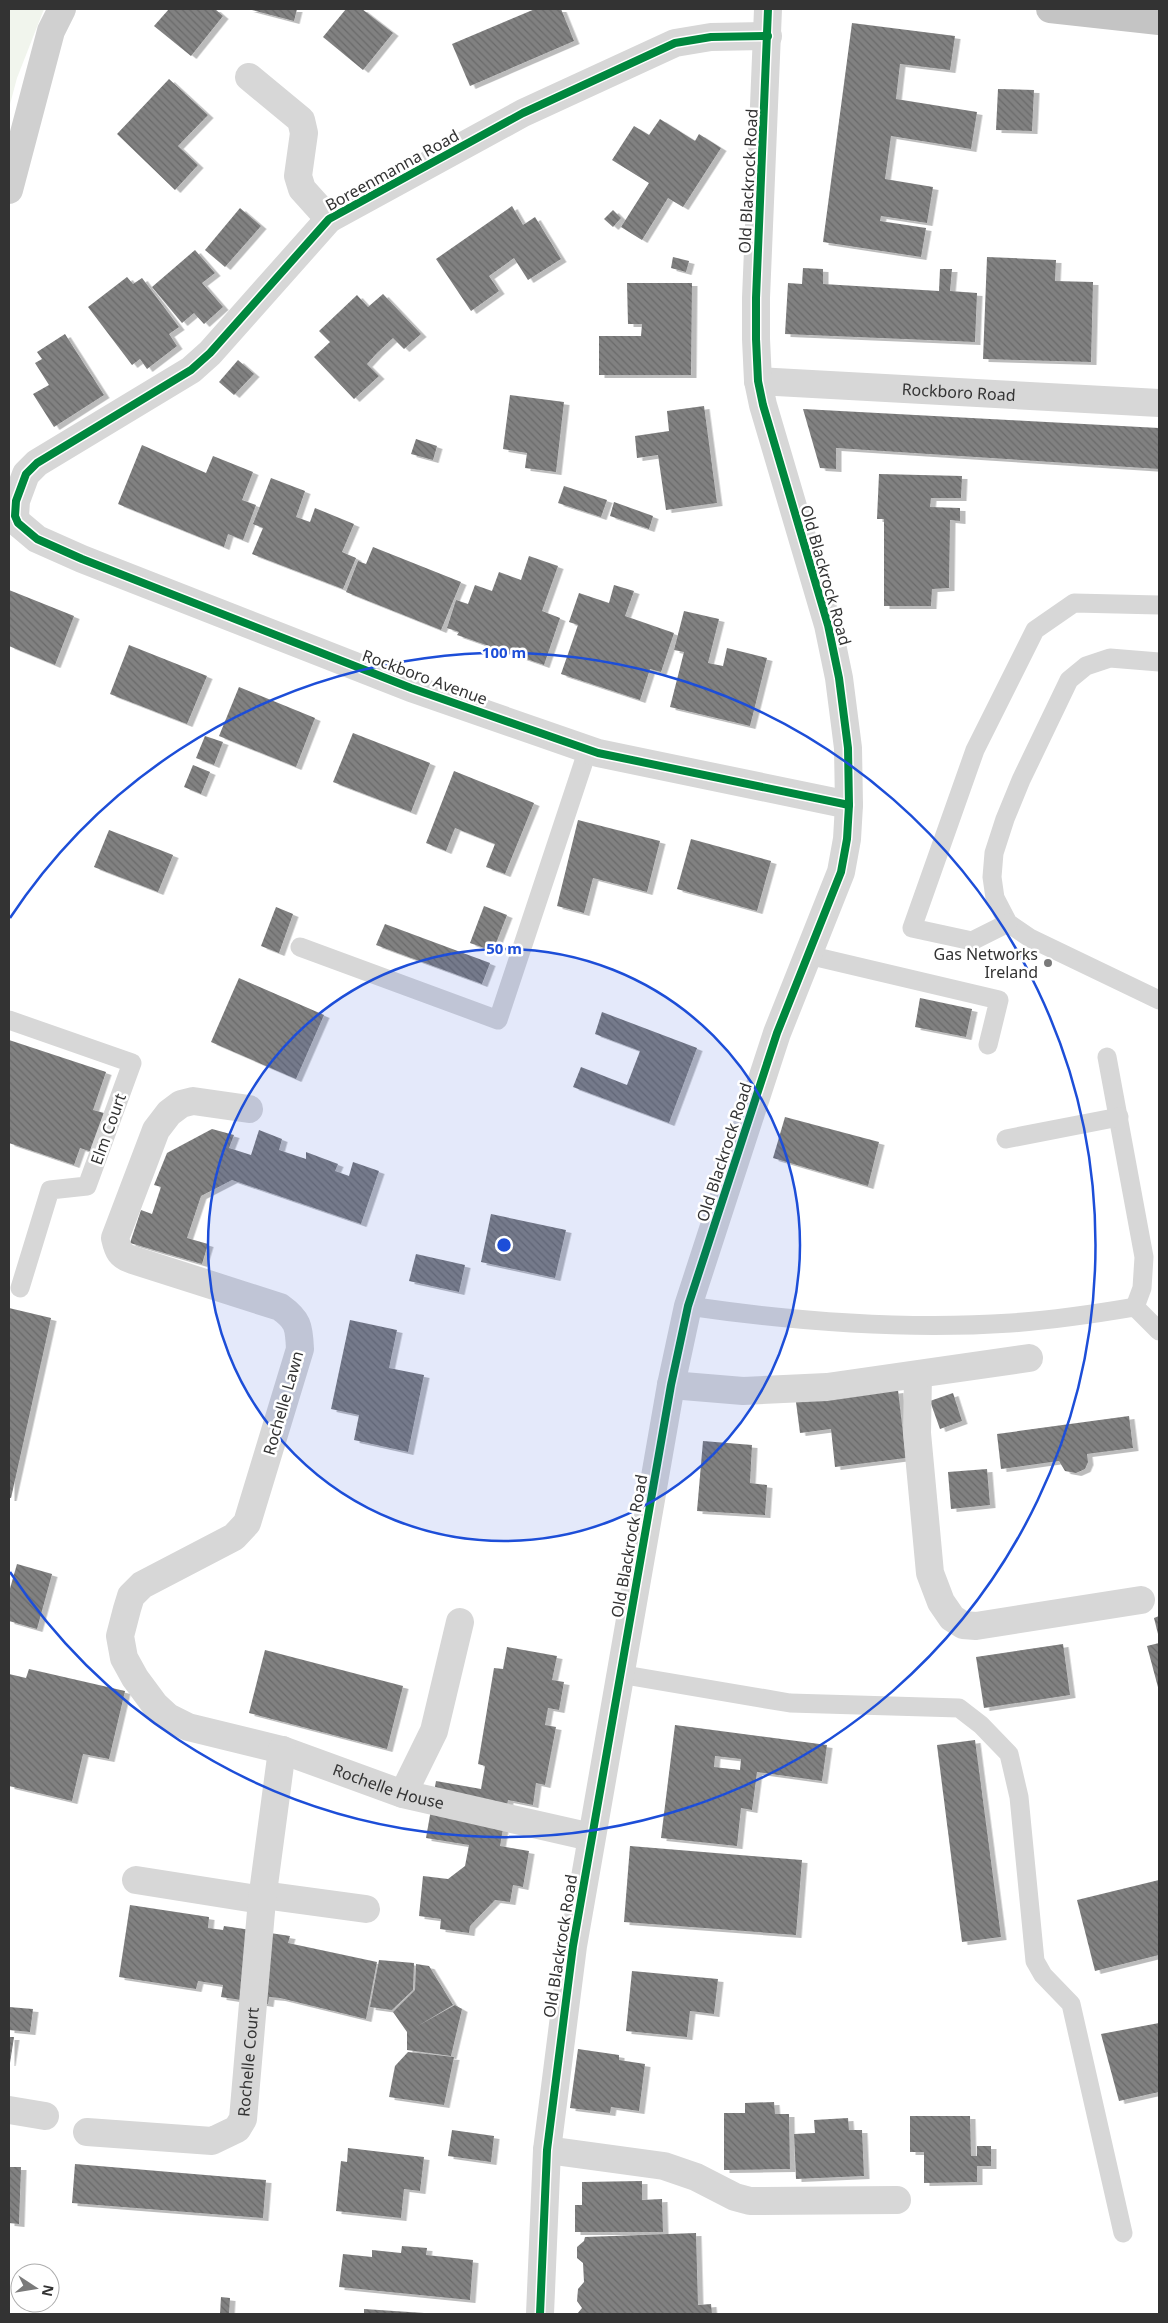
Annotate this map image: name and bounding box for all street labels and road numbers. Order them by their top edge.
street label: Old Blackrock Road [733,108,763,254]
street label: Boreenmanna Road [321,124,463,216]
street label: Rockboro Road [901,378,1016,406]
street label: Old Blackrock Road [795,502,857,648]
street label: Rockboro Avenue [359,644,491,710]
street label: Old Blackrock Road [691,1080,757,1224]
street label: Elm Court [85,1090,131,1168]
street label: Rochelle Lawn [258,1348,308,1458]
street label: Old Blackrock Road [606,1473,652,1619]
street label: Rochelle House [330,1758,446,1814]
street label: Old Blackrock Road [538,1873,582,2019]
street label: Rochelle Court [232,2006,264,2118]

